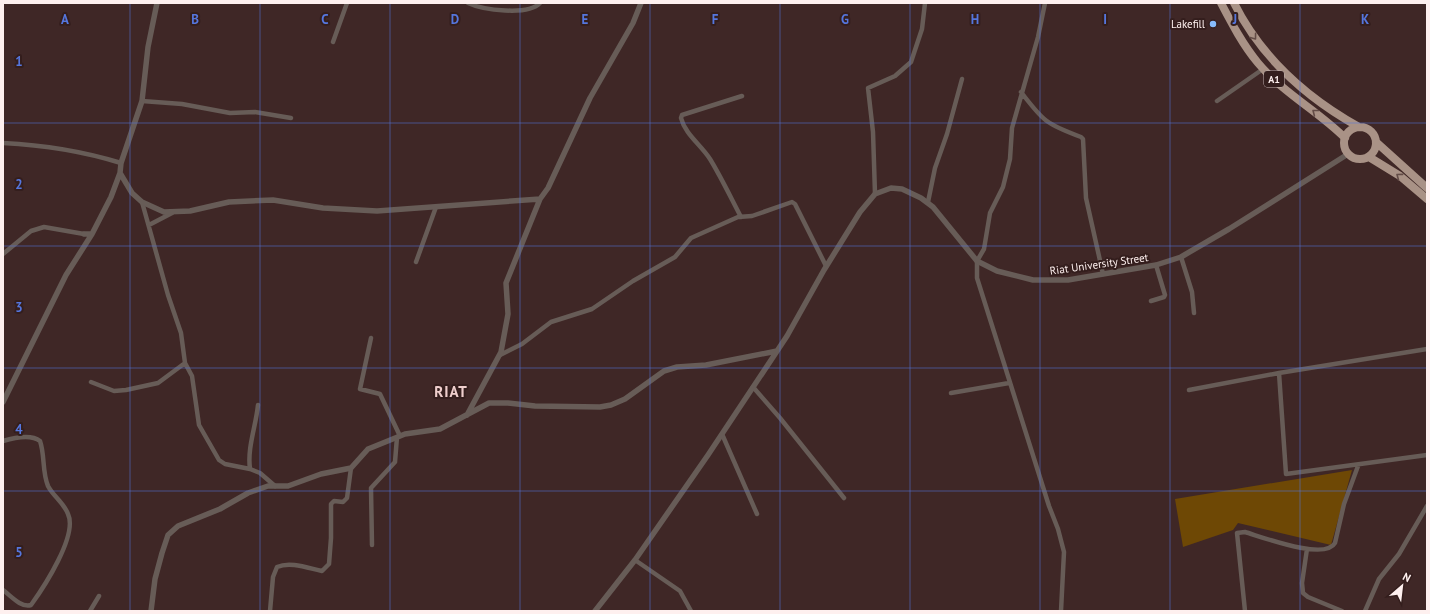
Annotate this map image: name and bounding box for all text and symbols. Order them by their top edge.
text: A [61,11,69,28]
text: B [191,11,199,28]
text: C [321,11,329,28]
text: D [451,11,459,28]
text: E [582,11,589,28]
text: F [712,11,719,28]
text: G [841,11,849,28]
text: H [971,11,979,28]
text: I [1103,11,1107,28]
text: J [1232,11,1237,28]
text: K [1361,11,1369,28]
place label: Lakefill [1171,17,1206,31]
marker: Lakefill [1208,19,1218,29]
one-way arrow [1249,32,1256,39]
text: 1 [15,53,23,70]
road number: A1 [1264,71,1284,87]
one-way arrow [1313,110,1320,117]
one-way arrow [1397,174,1404,181]
text: 2 [15,176,23,193]
street label: Riat University Street [1049,250,1149,278]
text: 3 [15,299,23,316]
district label: RIAT [434,382,468,401]
text: 4 [15,421,23,438]
text: 5 [15,544,23,561]
north arrow [1382,566,1422,606]
text: N [1400,569,1413,585]

